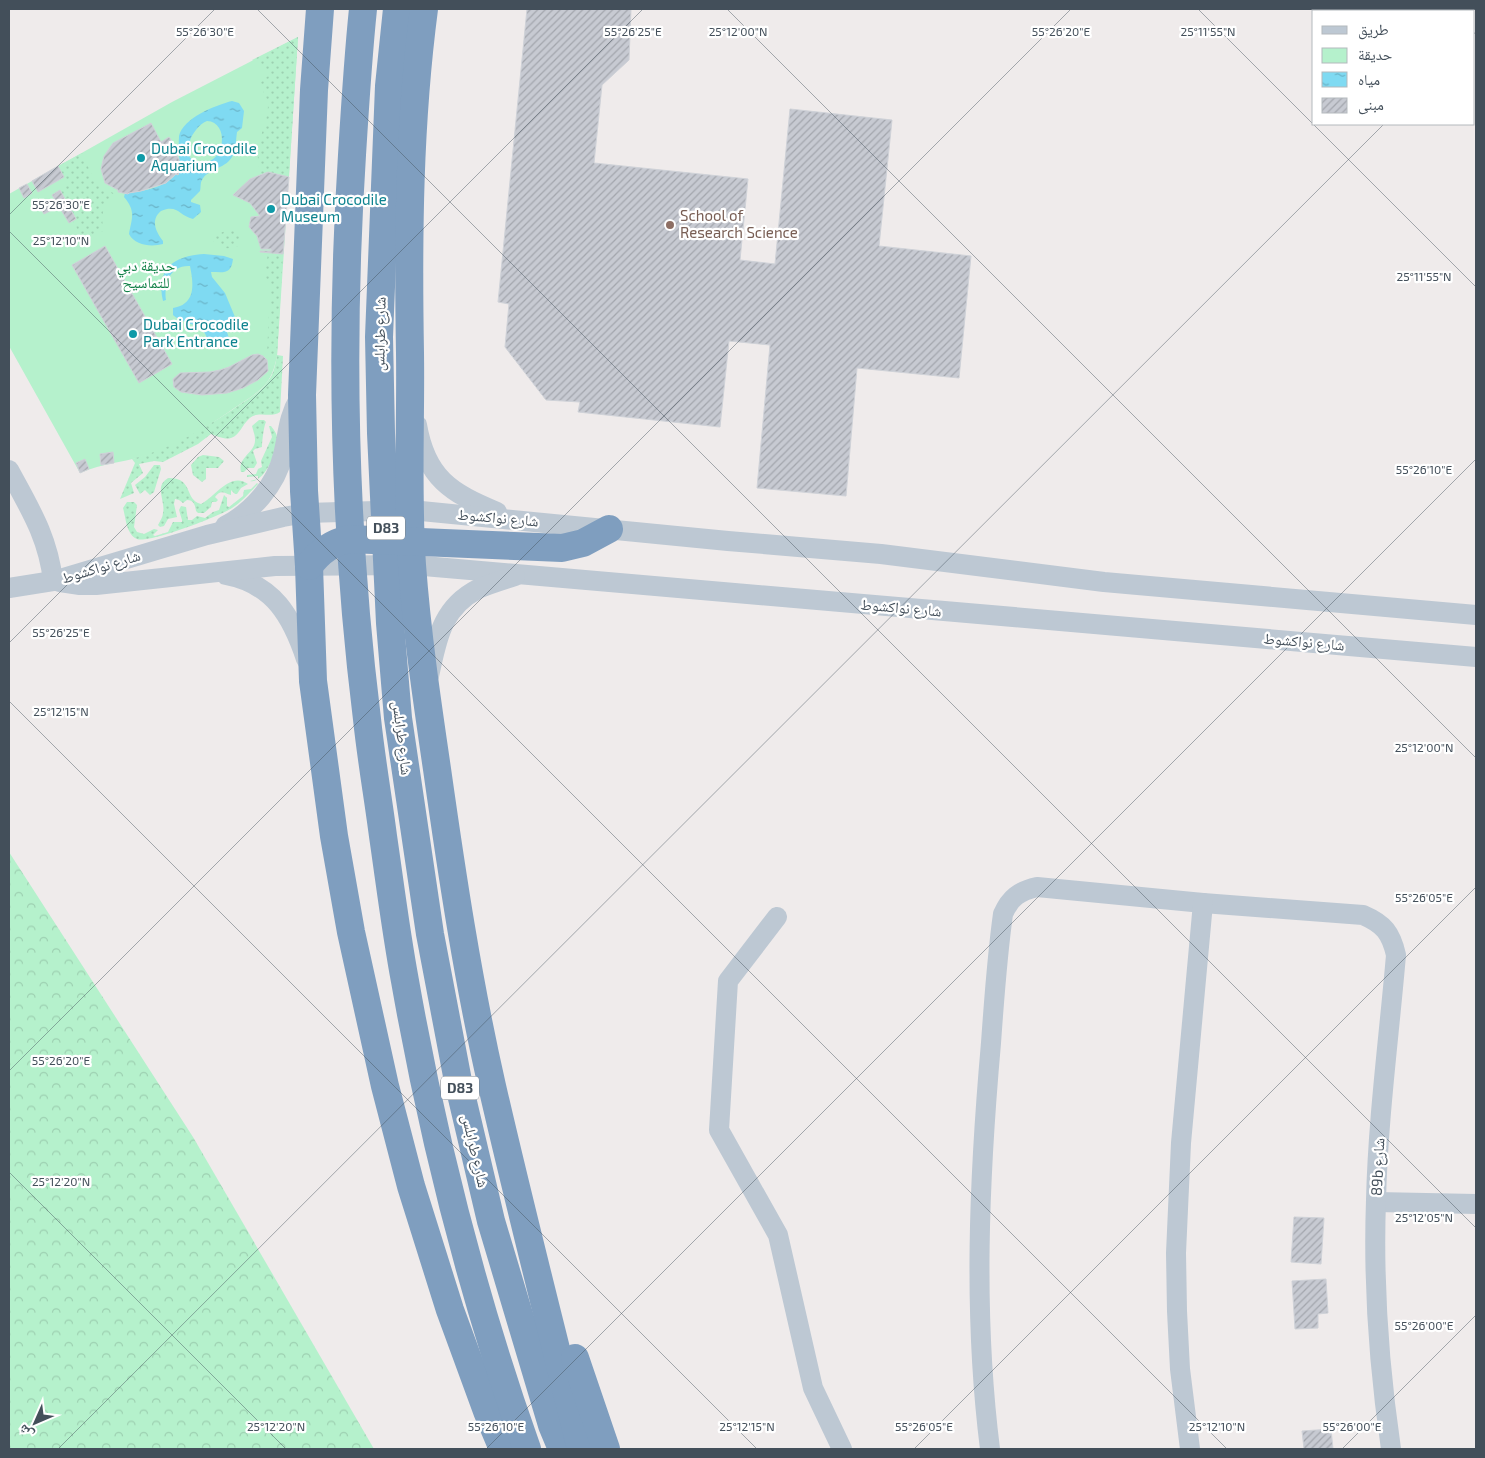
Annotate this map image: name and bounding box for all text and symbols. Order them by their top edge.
legend [1312,10,1475,125]
text: طريق [1358,20,1389,40]
text: 55°26'30"E [176,24,234,38]
text: 55°26'25"E [604,24,662,38]
text: 25°12'00"N [709,24,767,38]
text: 55°26'20"E [1032,24,1090,38]
text: 25°11'55"N [1180,24,1236,38]
text: حديقة [1358,45,1393,63]
text: مياه [1358,70,1380,88]
text: مبنى [1358,95,1384,115]
place label: Dubai Crocodile Aquarium [151,139,257,174]
marker: Dubai Crocodile Aquarium [135,152,147,164]
place label: Dubai Crocodile Museum [281,190,387,225]
text: 55°26'30"E [32,197,90,211]
marker: Dubai Crocodile Museum [265,203,277,215]
place label: School of Research Science [680,206,798,241]
marker: School of Research Science [664,219,676,231]
text: 25°12'10"N [33,233,89,247]
park label: حديقة دبي للتماسيح [117,256,176,293]
text: 25°11'55"N [1396,269,1452,283]
street label: شارع طرابلس [369,296,391,371]
place label: Dubai Crocodile Park Entrance [143,315,249,350]
marker: Dubai Crocodile Park Entrance [127,328,139,340]
text: 55°26'10"E [1396,462,1452,476]
street label: شارع نواكشوط [457,504,539,532]
road number: D83 [367,516,405,540]
street label: شارع نواكشوط [59,546,143,588]
street label: شارع نواكشوط [860,594,942,622]
text: 55°26'25"E [32,625,90,639]
street label: شارع نواكشوط [1263,628,1345,656]
street label: شارع طرابلس [388,700,416,776]
text: 25°12'15"N [33,704,89,718]
text: 25°12'00"N [1395,740,1453,754]
text: 55°26'05"E [1395,890,1453,904]
text: 55°26'20"E [32,1053,90,1067]
road number: D83 [441,1076,479,1100]
street label: شارع طرابلس [457,1112,493,1190]
street label: 89b شارع [1366,1137,1390,1197]
text: 25°12'20"N [32,1174,90,1188]
text: 25°12'05"N [1395,1210,1453,1224]
text: 55°26'00"E [1395,1318,1454,1332]
north arrow [10,1398,60,1448]
text: 25°12'20"N [247,1419,305,1433]
text: 55°26'10"E [468,1419,524,1433]
text: 25°12'15"N [719,1419,775,1433]
text: 55°26'05"E [895,1419,953,1433]
text: 25°12'10"N [1189,1419,1245,1433]
text: 55°26'00"E [1323,1419,1382,1433]
text: ش [14,1420,37,1444]

